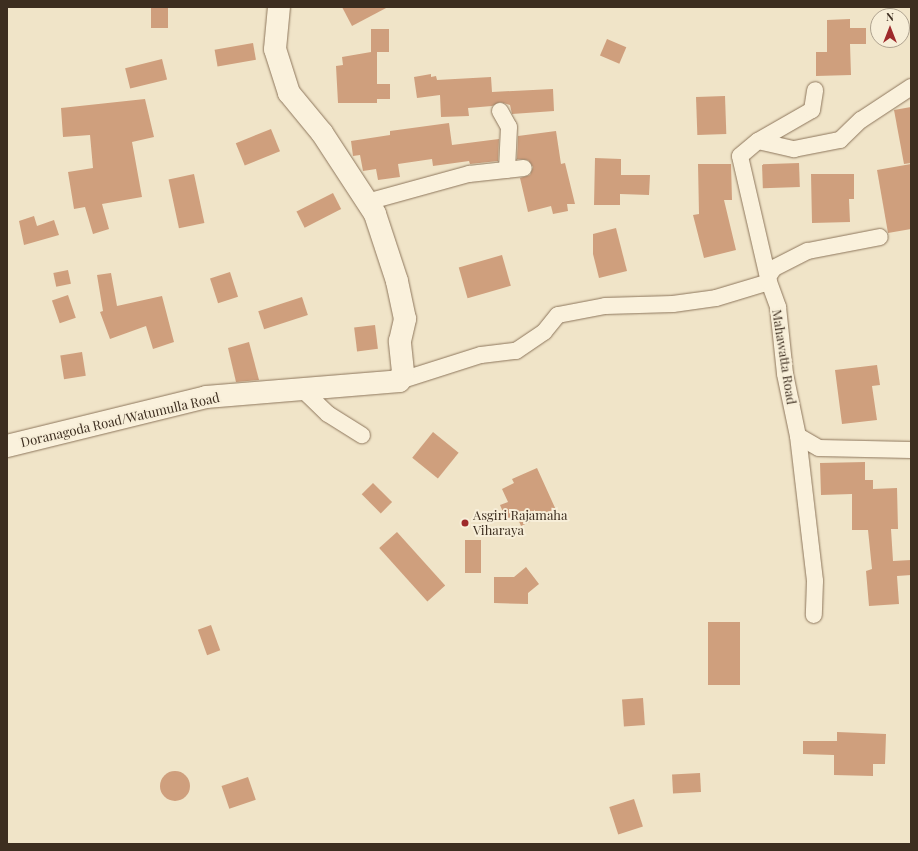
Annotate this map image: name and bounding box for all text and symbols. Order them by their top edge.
north arrow [870,8,910,48]
text: N [886,9,894,24]
street label: Mahawatta Road [769,308,799,406]
street label: Doranagoda Road/Watumulla Road [19,389,221,451]
place label: Asgiri Rajamaha Viharaya [473,508,567,539]
marker: Asgiri Rajamaha Viharaya [460,518,470,528]

